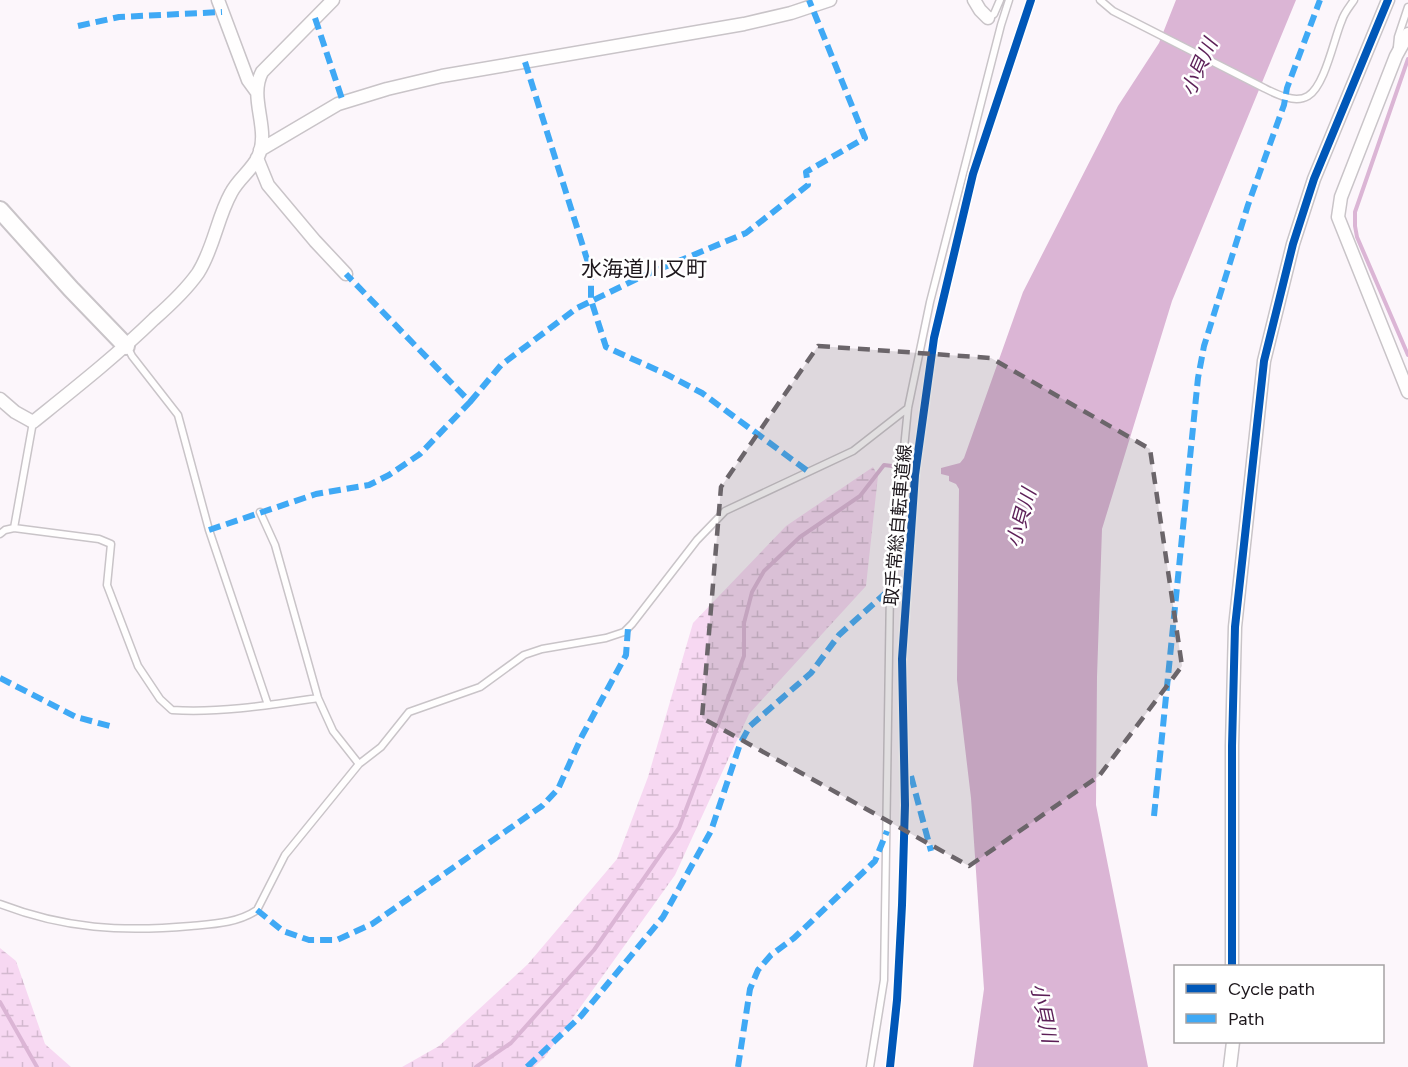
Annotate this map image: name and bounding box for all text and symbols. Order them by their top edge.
water label: 小貝川 [1176,33,1223,99]
district label: 水海道川又町 [581,256,707,281]
street label: 取手常総自転車道線 [880,443,916,607]
water label: 小貝川 [1001,484,1041,550]
legend [1174,965,1384,1043]
text: Cycle path [1228,978,1315,1000]
water label: 小貝川 [1026,981,1062,1047]
text: Path [1228,1008,1264,1030]

